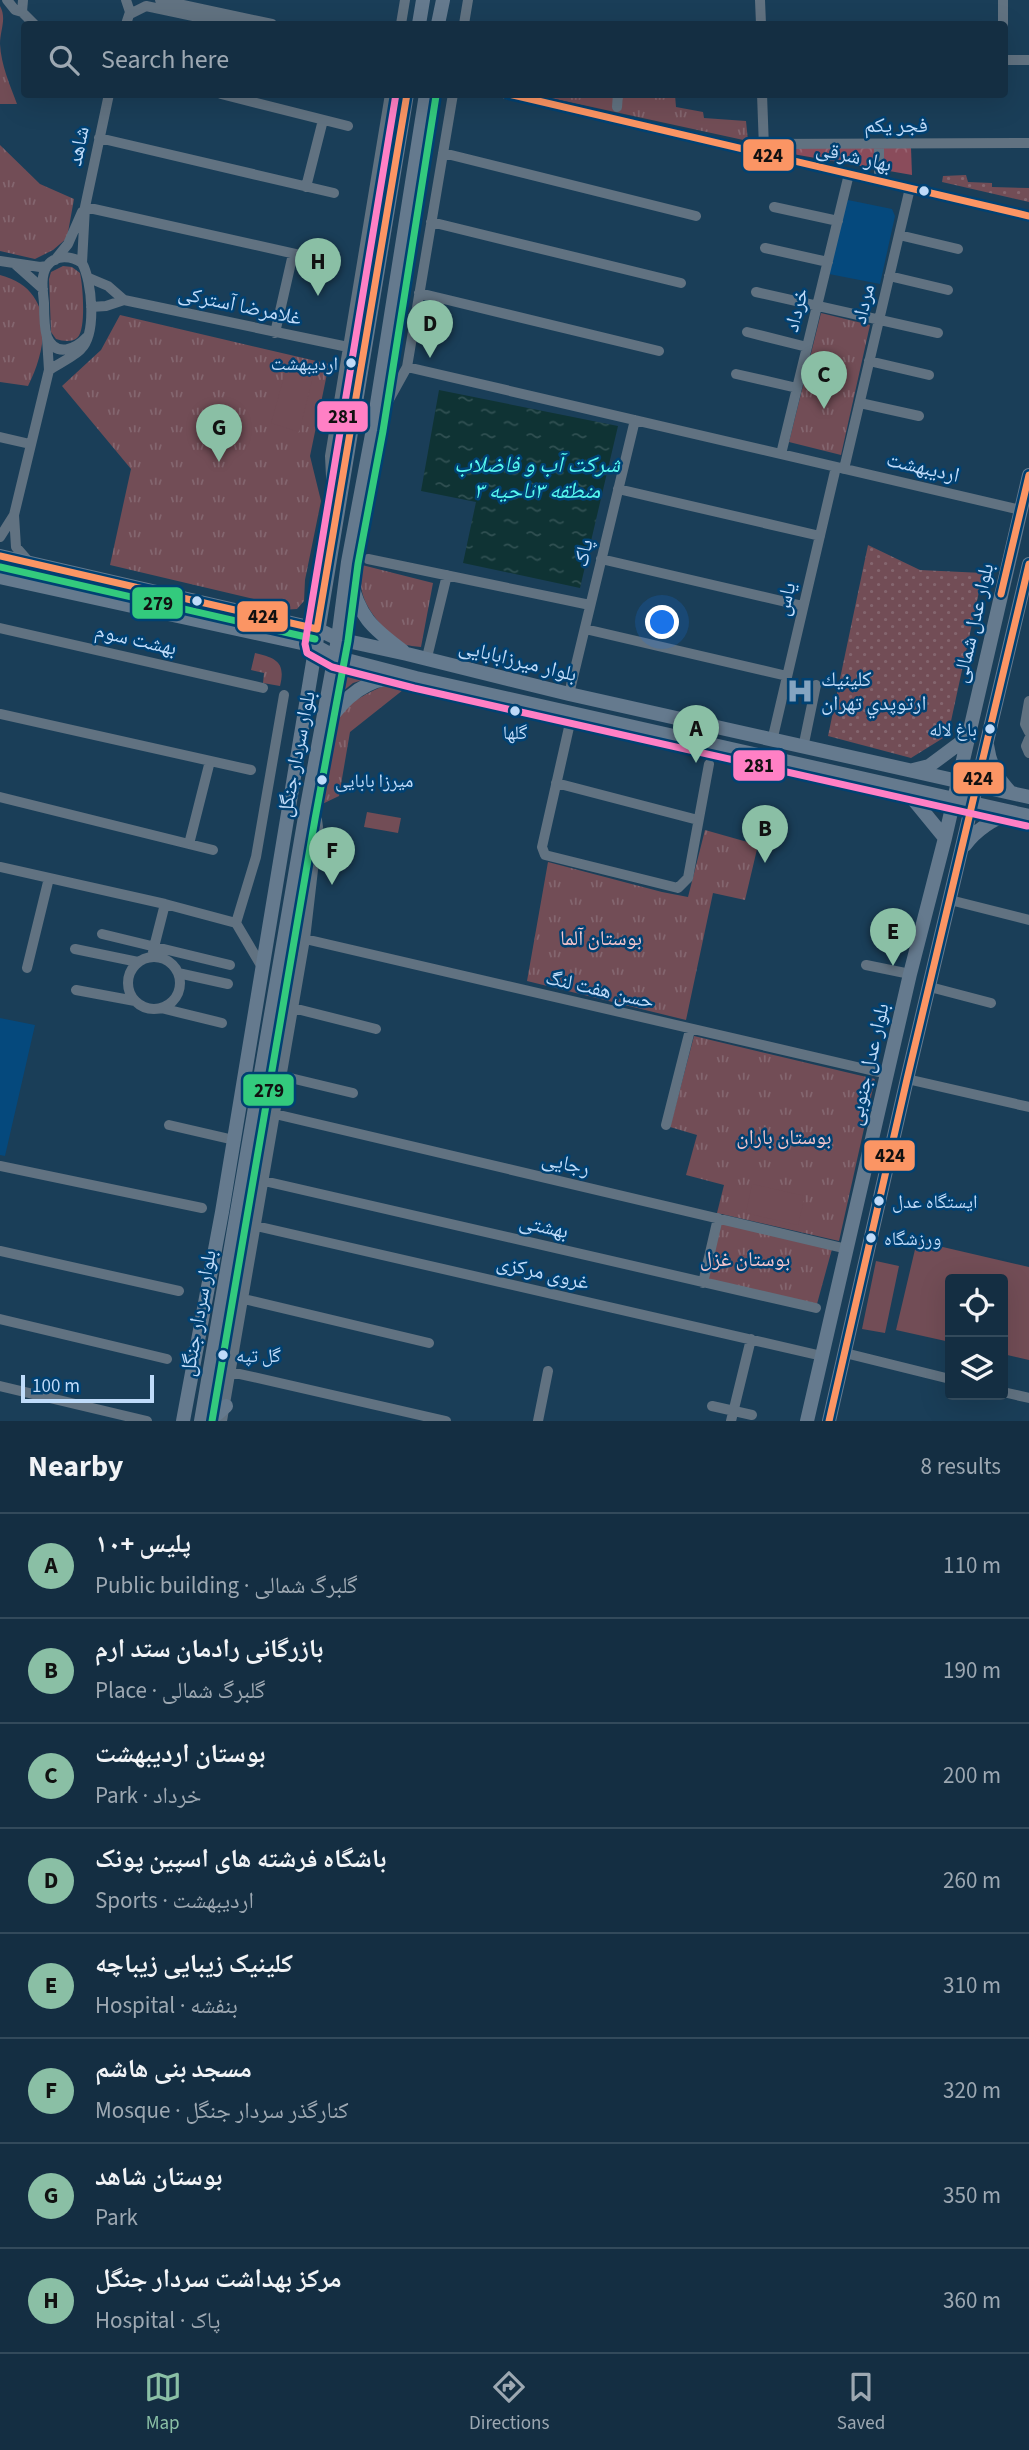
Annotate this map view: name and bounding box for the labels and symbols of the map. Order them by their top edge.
street label: فجر یکم [864,110,928,140]
street label: شاهد [59,123,97,169]
street label: بهار شرقی [813,133,895,179]
line badge: 424 [742,138,795,172]
text: 424 [753,143,783,170]
unlabelled marker [917,184,931,198]
pin: H [295,238,341,296]
street label: غلامرضا آسترکی [176,277,305,333]
street label: مرداد [844,281,882,327]
street label: خرداد [776,285,816,335]
pin: D [407,300,453,358]
place label: اردیبهشت [271,351,338,378]
pin: C [801,351,847,409]
marker: اردیبهشت [344,356,358,370]
line badge: 281 [316,400,369,433]
pin: G [196,404,242,462]
text: 281 [328,404,358,431]
street label: اردیبهشت [883,444,963,490]
water label: شرکت آب و فاضلاب منطقه ۳ناحیه ۳ [454,448,621,507]
street label: پاک [565,536,601,570]
street label: بلوار عدل شمالی [945,560,1001,686]
street label: یاس [767,579,803,619]
line badge: 279 [131,586,184,620]
text: 279 [143,591,173,618]
unlabelled marker [190,594,204,608]
line badge: 424 [236,600,289,633]
text: 424 [248,604,278,631]
your location [645,605,679,639]
street label: بهشت سوم [92,615,180,663]
street label: بلوار میرزابابایی [456,631,580,689]
place label: كلينيك ارتوپدي تهران [821,664,926,719]
hospital icon: كلينيك ارتوپدي تهران [785,676,815,706]
street label: بلوار سردار جنگل [269,688,323,820]
marker: گلها [508,704,522,718]
pin: A [673,705,719,763]
place label: باغ لاله [929,717,977,744]
place label: گلها [503,720,527,747]
marker: باغ لاله [983,722,997,736]
line badge: 281 [732,749,786,782]
text: 281 [744,753,774,780]
line badge: 424 [952,761,1005,795]
text: 424 [963,766,993,793]
place label: میرزا بابایی [335,768,413,795]
marker: میرزا بابایی [315,773,329,787]
pin: B [742,805,788,863]
pin: F [309,827,355,885]
pin: E [870,908,916,966]
park label: بوستان آلما [560,923,642,953]
street label: حسن هفت لنگ [543,962,657,1016]
street label: بلوار عدل جنوبی [839,1000,897,1128]
line badge: 279 [242,1073,295,1107]
text: 279 [254,1078,284,1105]
park label: بوستان باران [736,1122,832,1152]
line badge: 424 [863,1139,916,1172]
street label: رجایی [539,1143,593,1183]
text: 424 [875,1143,905,1170]
place label: ایستگاه عدل [892,1189,977,1216]
marker: ایستگاه عدل [872,1194,886,1208]
street label: بهشتی [516,1206,572,1246]
place label: ورزشگاه [884,1226,941,1253]
marker: ورزشگاه [864,1231,878,1245]
park label: بوستان غزل [700,1244,790,1274]
street label: بلوار سردار جنگل [172,1247,224,1379]
street label: غروی مرکزی [494,1247,593,1297]
place label: گل تپه [236,1343,281,1370]
marker: گل تپه [216,1348,230,1362]
scale bar [21,1372,154,1404]

